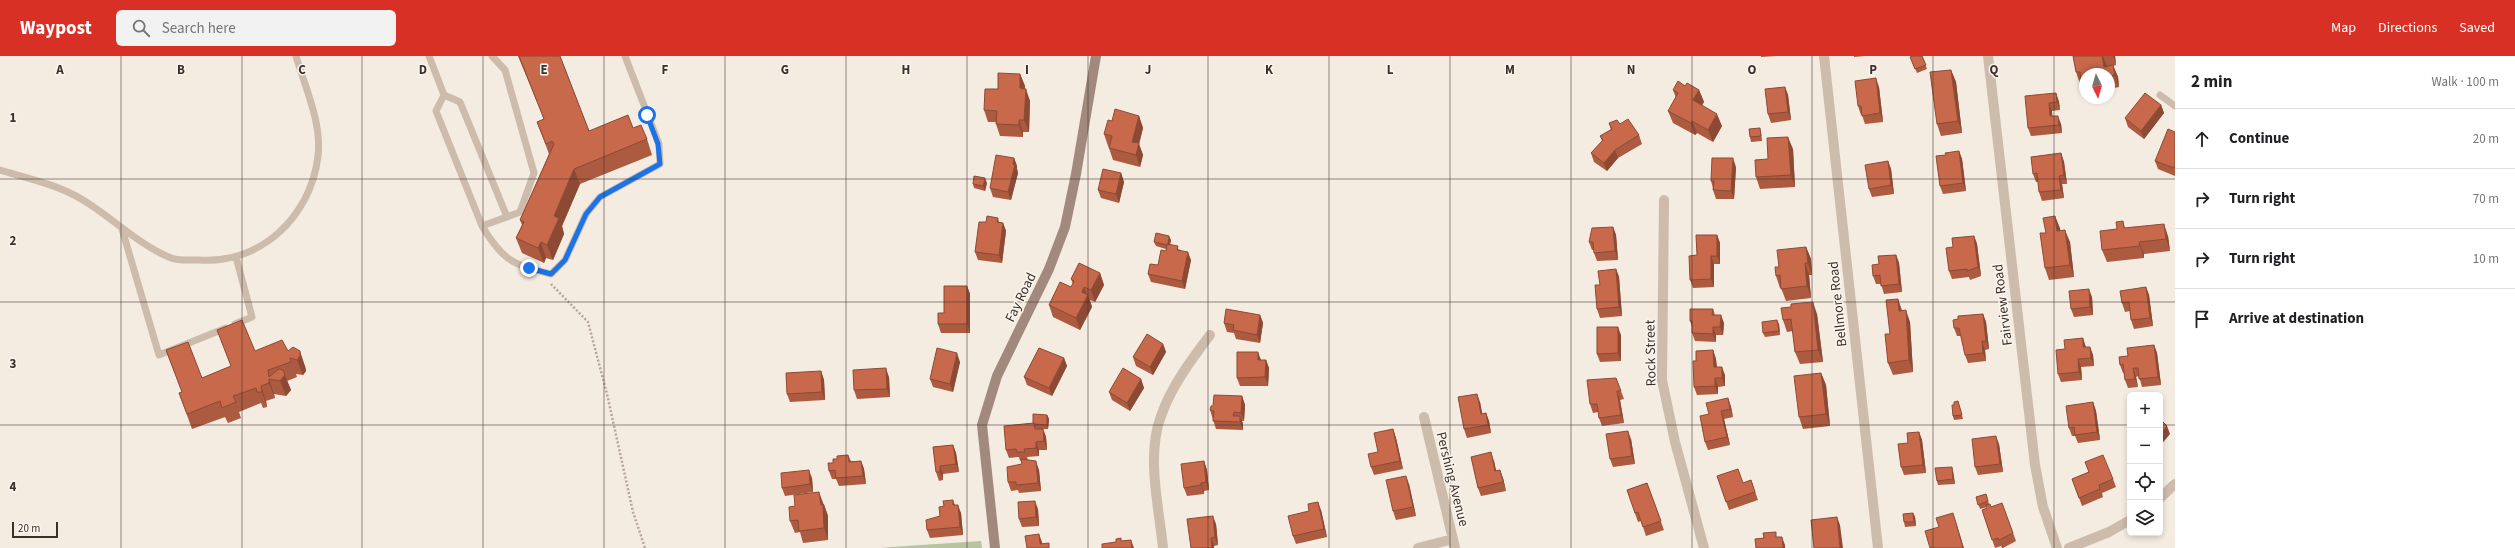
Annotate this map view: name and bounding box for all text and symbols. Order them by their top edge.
search box [116,10,396,46]
text: Waypost [20,15,92,42]
icon: search [130,17,152,39]
text: Search here [162,18,236,39]
text: Map [2331,18,2356,38]
text: Directions [2378,18,2437,38]
text: Saved [2459,18,2495,38]
text: A [55,61,64,79]
text: B [177,61,185,79]
text: C [298,61,306,79]
text: D [419,61,427,79]
text: E [540,61,548,79]
text: F [662,61,669,79]
text: G [781,61,789,79]
text: H [902,61,910,79]
text: I [1025,61,1029,79]
text: J [1145,61,1151,79]
text: K [1265,61,1274,79]
text: L [1387,61,1394,79]
text: M [1505,61,1515,79]
text: N [1627,61,1635,79]
text: O [1748,61,1757,79]
text: P [1869,61,1877,79]
text: Q [1990,61,1999,79]
north arrow [2079,68,2115,104]
text: 2 min [2191,70,2232,94]
text: Walk · 100 m [2431,73,2499,91]
route start [638,106,656,124]
text: 1 [10,109,17,127]
icon: ahead [2191,128,2213,150]
text: Continue [2229,128,2289,149]
text: 20 m [2473,130,2499,148]
icon: right [2191,188,2213,210]
text: Turn right [2229,188,2295,209]
text: 70 m [2473,190,2499,208]
text: 2 [10,232,17,250]
icon: right [2191,248,2213,270]
text: Turn right [2229,248,2295,269]
text: 10 m [2473,250,2499,268]
route end [520,259,538,277]
street label: Bellmore Road [1824,260,1852,348]
street label: Fairview Road [1988,263,2018,347]
street label: Fay Road [1000,269,1041,326]
icon: arrive [2191,308,2213,330]
text: Arrive at destination [2229,308,2364,329]
street label: Rock Street [1640,319,1662,386]
text: 3 [10,355,17,373]
map controls [2127,392,2163,536]
button: + [2127,392,2163,428]
button: − [2127,428,2163,464]
street label: Pershing Avenue [1431,430,1473,529]
button: locate [2127,464,2163,500]
text: 4 [10,478,17,496]
button: layers [2127,500,2163,536]
scale bar [12,520,58,539]
text: 20 m [18,521,40,536]

